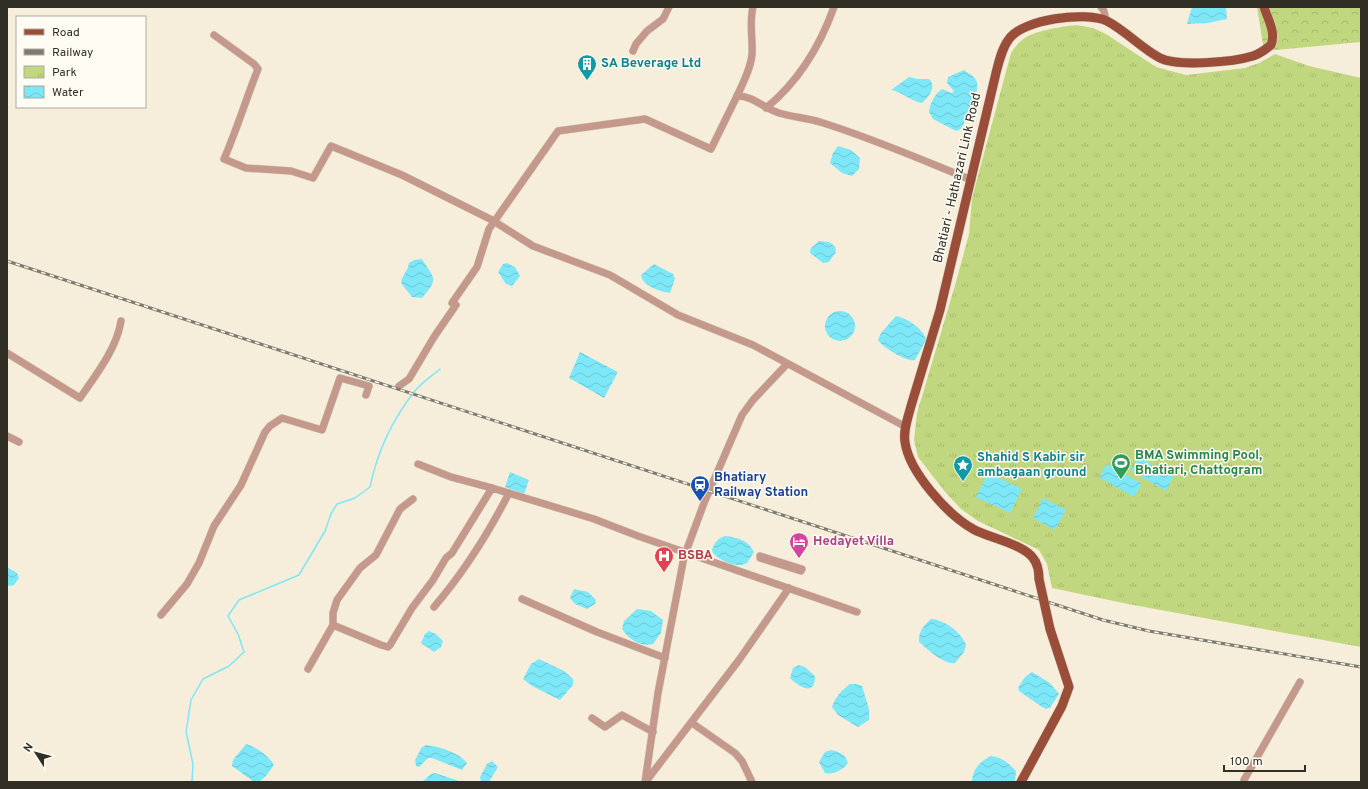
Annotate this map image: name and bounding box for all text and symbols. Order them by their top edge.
legend [16,16,146,108]
text: Road [52,25,80,41]
text: Railway [52,45,93,61]
building icon: SA Beverage Ltd [576,53,598,81]
place label: SA Beverage Ltd [601,56,701,72]
text: Park [52,65,77,81]
text: Water [52,85,84,101]
street label: Bhatiari - Hathazari Link Road [931,91,985,265]
place label: BMA Swimming Pool, Bhatiari, Chattogram [1135,448,1262,479]
place label: Shahid S Kabir sir ambagaan ground [977,450,1087,481]
sports icon: BMA Swimming Pool, Bhatiari, Chattogram [1110,452,1132,480]
place icon: Shahid S Kabir sir ambagaan ground [952,454,974,482]
place label: Bhatiary Railway Station [714,470,808,501]
station icon: Bhatiary Railway Station [689,474,711,502]
hotel icon: Hedayet Villa [788,531,810,559]
place label: Hedayet Villa [813,534,894,550]
hospital icon: BSBA [653,545,675,573]
place label: BSBA [678,548,713,564]
north arrow [16,733,56,773]
text: N [21,740,37,755]
scale bar [1224,747,1305,773]
text: 100 m [1230,754,1263,770]

